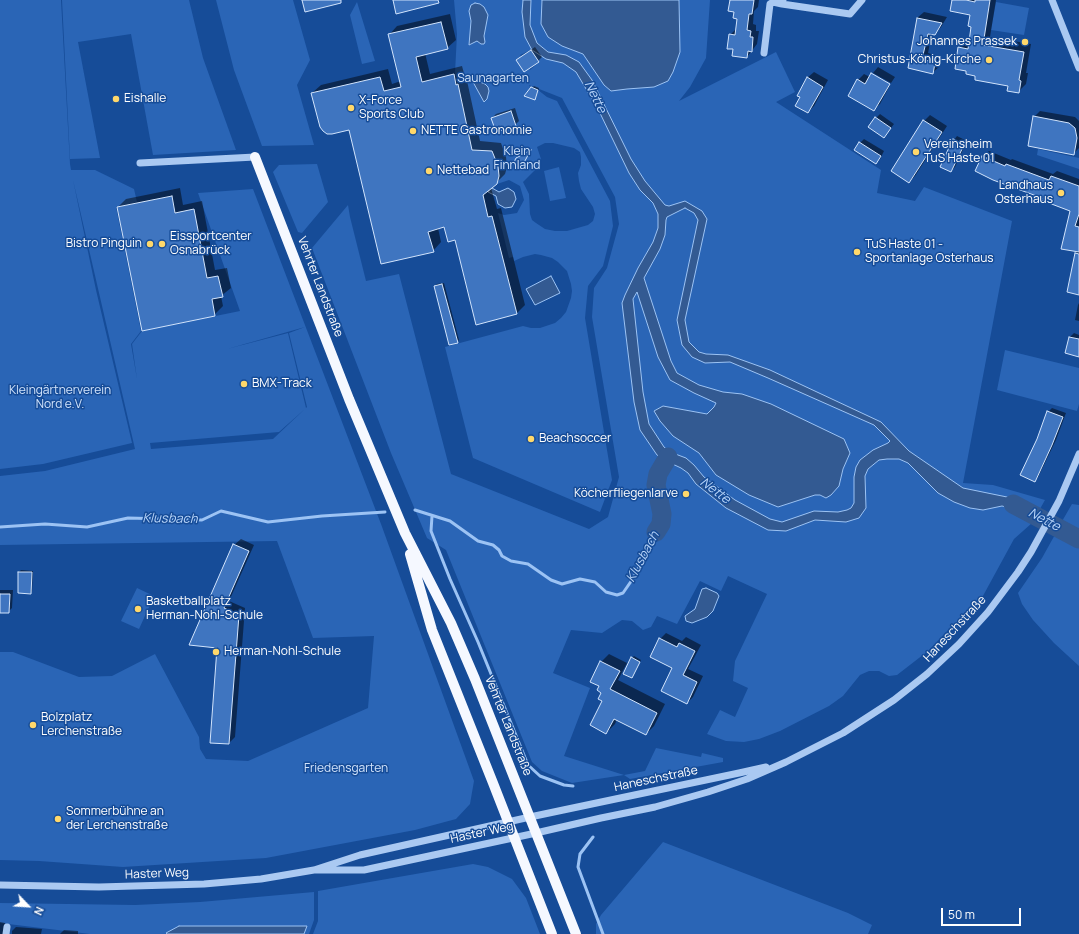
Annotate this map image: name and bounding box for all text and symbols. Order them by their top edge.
place label: Johannes Prassek [917,35,1017,49]
marker: Johannes Prassek [1020,37,1030,47]
place label: Christus-König-Kirche [858,53,981,67]
marker: Christus-König-Kirche [984,55,994,65]
park label: Saunagarten [457,72,529,86]
water label: Nette [581,78,609,116]
place label: Eishalle [124,92,166,106]
marker: Eishalle [111,94,121,104]
place label: X-Force Sports Club [359,94,424,122]
marker: X-Force Sports Club [346,103,356,113]
place label: NETTE Gastronomie [421,124,532,138]
marker: NETTE Gastronomie [408,126,418,136]
place label: Vereinsheim TuS Haste 01 [924,138,995,166]
park label: Klein Finnland [494,145,540,173]
marker: Vereinsheim TuS Haste 01 [911,147,921,157]
place label: Nettebad [437,164,489,178]
marker: Nettebad [424,166,434,176]
place label: Landhaus Osterhaus [995,179,1053,207]
marker: Landhaus Osterhaus [1056,188,1066,198]
place label: Eissportcenter Osnabrück [170,230,252,258]
street label: Vehrter Landstraße [294,235,346,339]
place label: Bistro Pinguin [66,237,142,251]
place label: TuS Haste 01 - Sportanlage Osterhaus [865,238,994,266]
marker: Bistro Pinguin [145,239,155,249]
marker: Eissportcenter Osnabrück [157,239,167,249]
marker: TuS Haste 01 - Sportanlage Osterhaus [852,247,862,257]
place label: BMX-Track [252,377,312,391]
marker: BMX-Track [239,379,249,389]
park label: Kleingärtnerverein Nord e.V. [9,384,111,412]
place label: Beachsoccer [539,432,611,446]
marker: Beachsoccer [526,434,536,444]
water label: Nette [697,475,733,507]
place label: Köcherfliegenlarve [574,487,678,501]
marker: Köcherfliegenlarve [681,489,691,499]
water label: Nette [1025,505,1063,535]
water label: Klusbach [142,511,198,527]
water label: Klusbach [623,529,663,585]
street label: Haneschstraße [921,593,989,665]
place label: Basketballplatz Herman-Nohl-Schule [146,595,263,623]
marker: Basketballplatz Herman-Nohl-Schule [133,604,143,614]
place label: Herman-Nohl-Schule [224,645,341,659]
marker: Herman-Nohl-Schule [211,647,221,657]
street label: Vehrter Landstraße [481,674,535,778]
place label: Bolzplatz Lerchenstraße [41,711,122,739]
marker: Bolzplatz Lerchenstraße [28,720,38,730]
park label: Friedensgarten [304,762,388,776]
street label: Haneschstraße [613,763,699,795]
place label: Sommerbühne an der Lerchenstraße [66,805,168,833]
marker: Sommerbühne an der Lerchenstraße [53,814,63,824]
street label: Haster Weg [449,819,515,847]
street label: Haster Weg [125,866,189,882]
north arrow [8,886,48,926]
scale bar [943,900,1023,926]
text: N [31,905,48,918]
text: 50 m [948,906,975,923]

